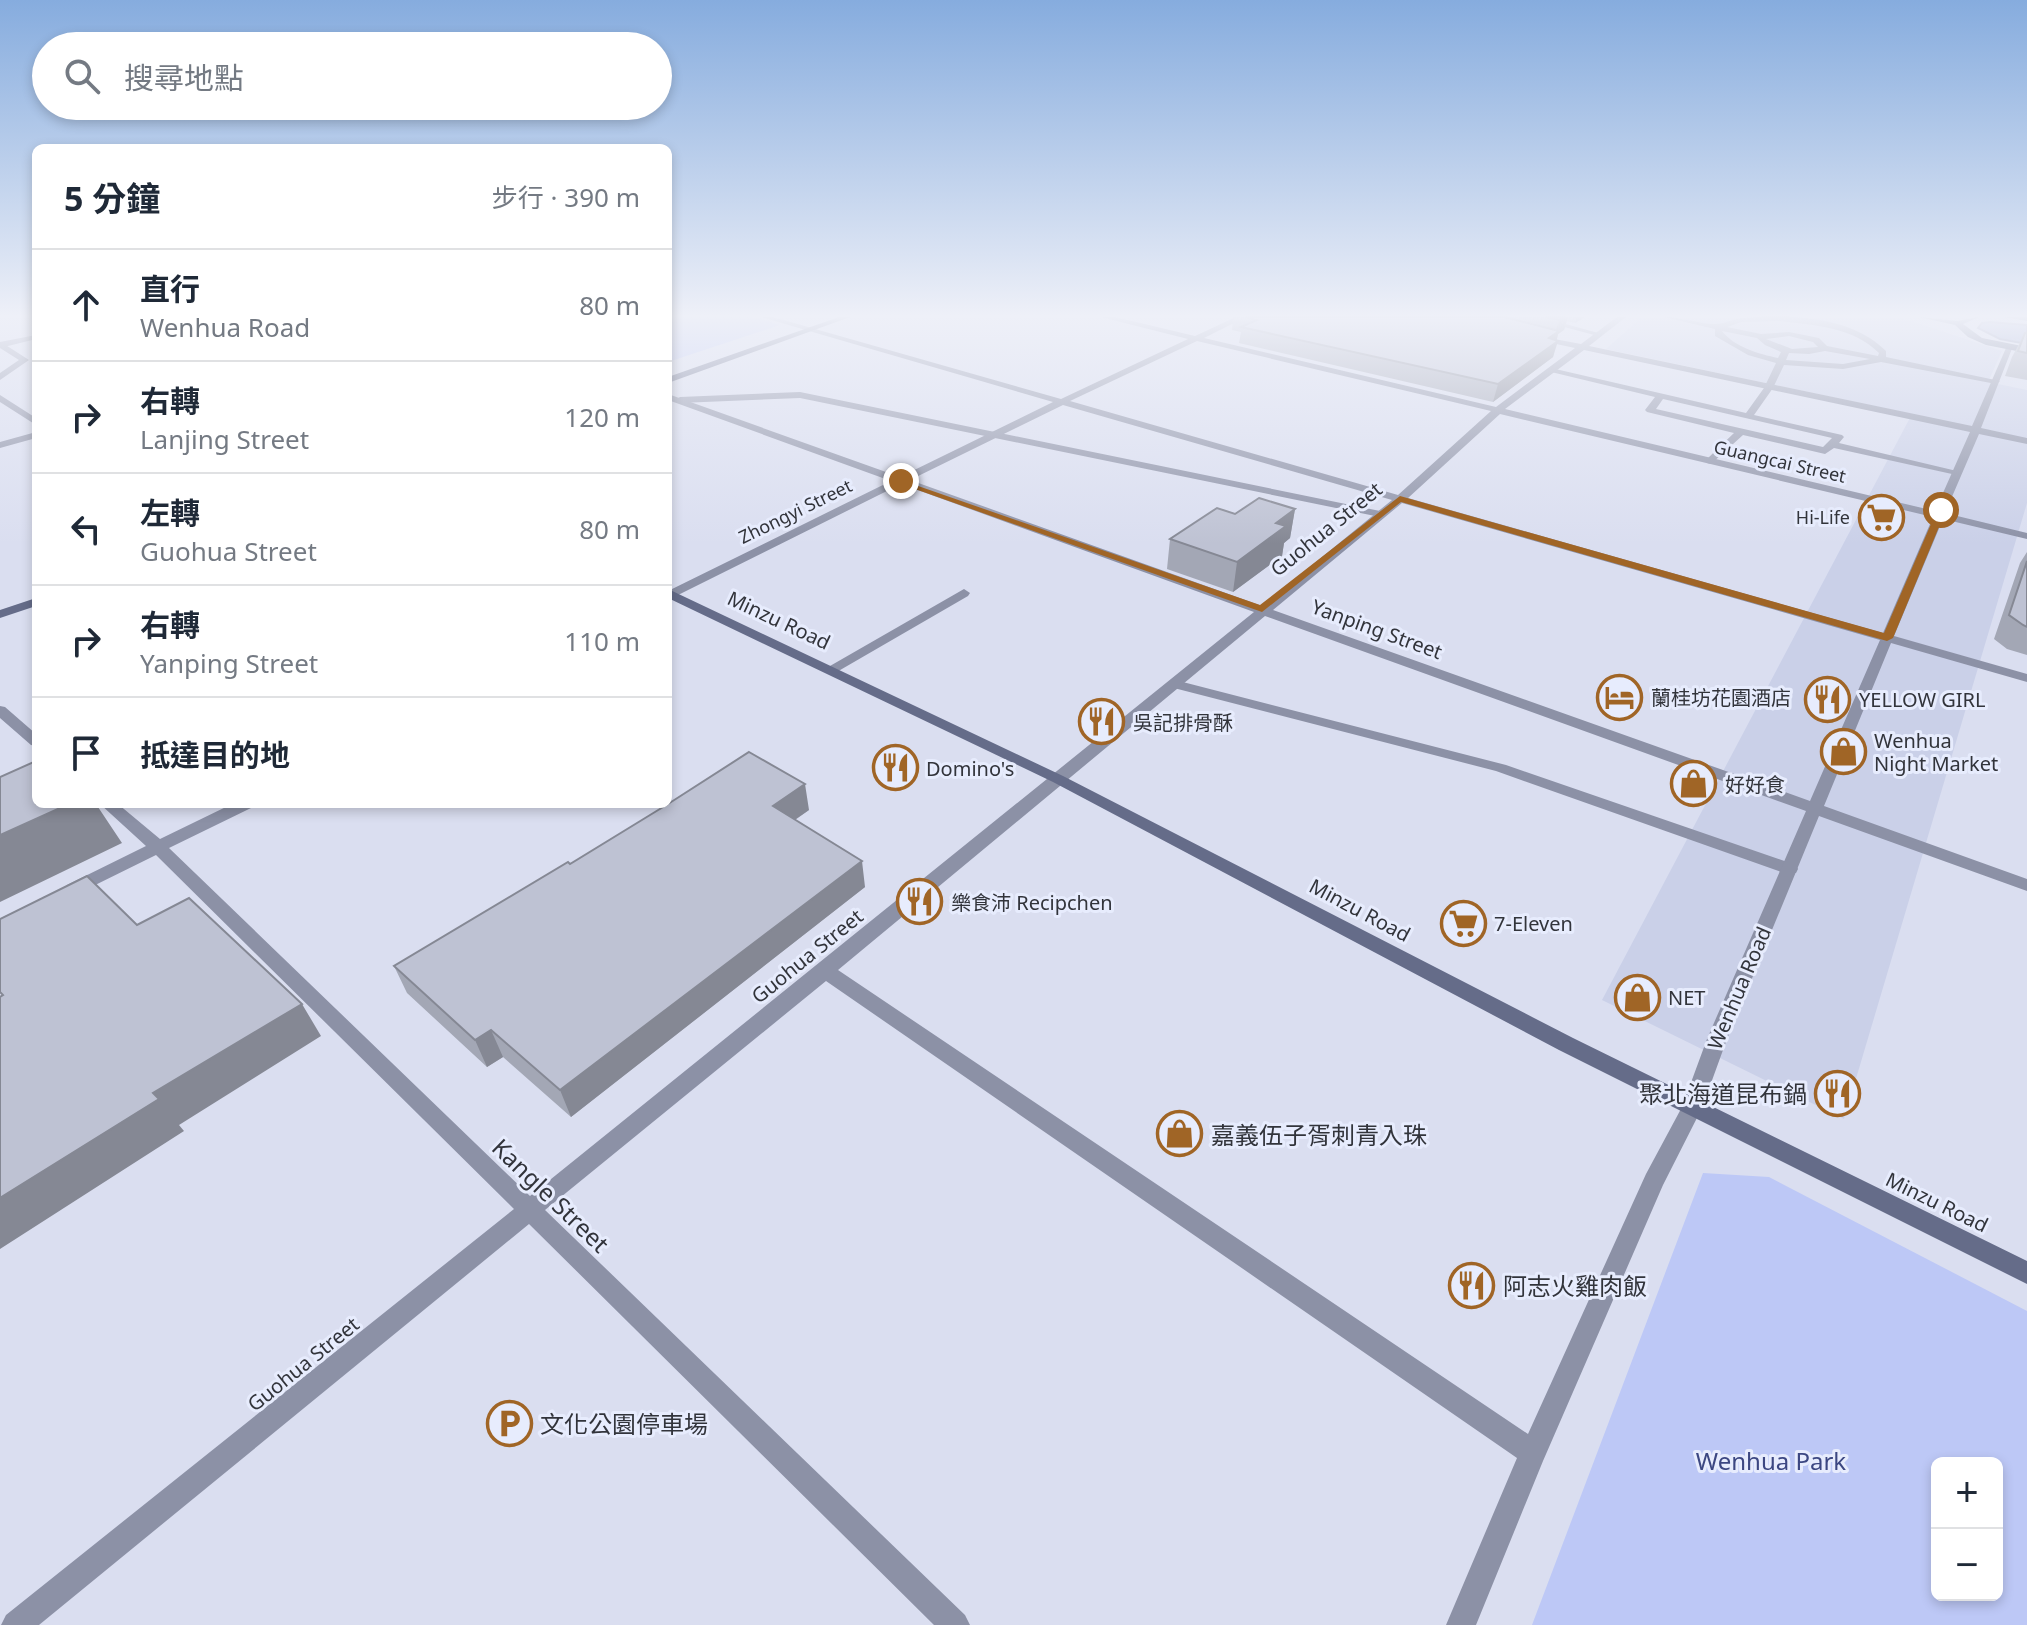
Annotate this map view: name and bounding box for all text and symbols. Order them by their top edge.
search box [32,32,672,120]
icon: search [60,54,104,98]
text: 搜尋地點 [124,57,244,98]
text: 5 分鐘 [64,175,160,221]
text: 步行 · 390 m [492,179,640,215]
text: 直行 [140,268,200,309]
icon: ahead [64,283,108,327]
text: 80 m [579,287,640,323]
text: Wenhua Road [140,309,310,345]
text: 右轉 [140,380,200,421]
icon: right [64,395,108,439]
text: 120 m [564,399,640,435]
text: Lanjing Street [140,421,309,457]
street label: Guangcai Street [1712,434,1849,488]
route end [883,463,919,499]
street label: Zhongyi Street [734,473,856,549]
street label: Guohua Street [1265,476,1387,582]
text: 左轉 [140,492,200,533]
route start [1923,492,1959,528]
supermarket icon: Hi-Life [1857,493,1905,541]
place label: Hi-Life [1796,505,1850,529]
icon: left [64,507,108,551]
text: 80 m [579,511,640,547]
text: Guohua Street [140,533,317,569]
street label: Minzu Road [723,584,835,656]
street label: Yanping Street [1308,593,1446,665]
text: 右轉 [140,604,200,645]
icon: right [64,619,108,663]
text: 110 m [564,623,640,659]
text: Yanping Street [140,645,318,681]
hotel icon: 蘭桂坊花園酒店 [1596,673,1644,721]
restaurant icon: YELLOW GIRL [1804,675,1852,723]
place label: 蘭桂坊花園酒店 [1651,684,1791,711]
place label: YELLOW GIRL [1859,686,1985,713]
restaurant icon: 吳記排骨酥 [1078,698,1126,746]
place label: 吳記排骨酥 [1133,709,1233,736]
shop icon: Wenhua Night Market [1819,727,1867,775]
place label: Wenhua Night Market [1874,727,1998,777]
icon: arrive [64,731,108,775]
text: 抵達目的地 [140,734,290,775]
restaurant icon: Domino's [871,744,919,792]
place label: Domino's [926,755,1014,782]
shop icon: 好好食 [1670,760,1718,808]
place label: 好好食 [1725,771,1785,798]
street label: Minzu Road [1305,872,1415,948]
restaurant icon: 樂食沛 Recipchen [896,878,944,926]
place label: 樂食沛 Recipchen [951,889,1113,916]
supermarket icon: 7-Eleven [1439,899,1487,947]
street label: Guohua Street [746,903,868,1009]
place label: 7-Eleven [1494,910,1573,937]
street label: Wenhua Road [1701,922,1777,1054]
shop icon: NET [1613,973,1661,1021]
place label: NET [1668,984,1705,1011]
restaurant icon: 聚北海道昆布鍋 [1814,1069,1862,1117]
place label: 聚北海道昆布鍋 [1639,1077,1807,1110]
shop icon: 嘉義伍子胥刺青入珠 [1156,1110,1204,1158]
place label: 嘉義伍子胥刺青入珠 [1211,1118,1427,1151]
street label: Kangle Street [485,1131,617,1260]
street label: Minzu Road [1881,1166,1993,1238]
restaurant icon: 阿志火雞肉飯 [1448,1261,1496,1309]
place label: 阿志火雞肉飯 [1503,1269,1647,1302]
street label: Guohua Street [242,1311,364,1417]
parking icon: 文化公園停車場 [485,1399,533,1447]
place label: 文化公園停車場 [540,1407,708,1440]
park label: Wenhua Park [1696,1444,1846,1477]
map controls [1931,1457,2003,1601]
button: + [1931,1457,2003,1529]
button: − [1931,1529,2003,1601]

